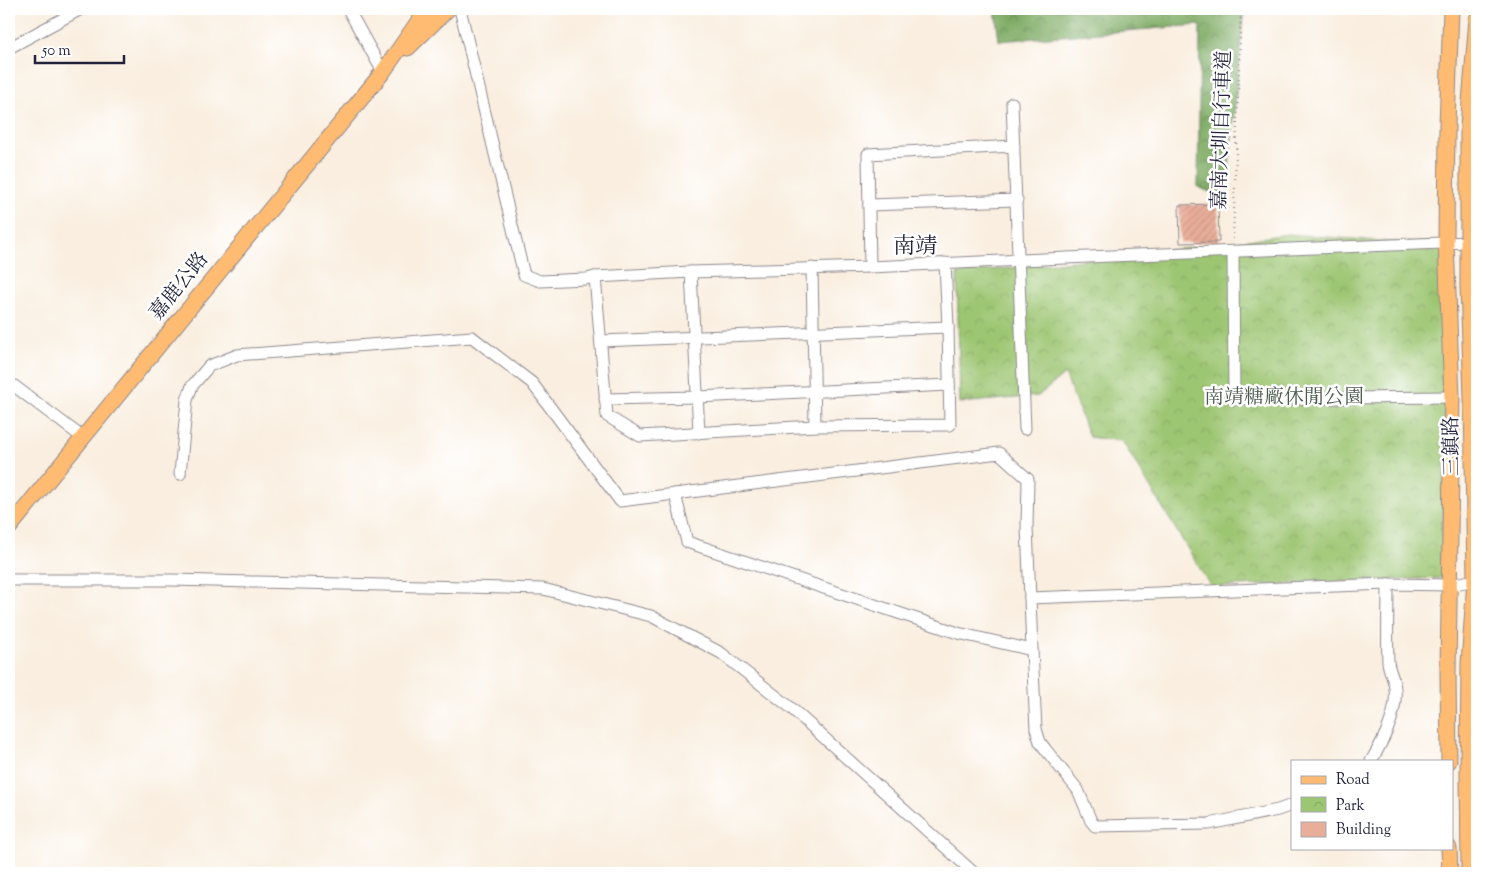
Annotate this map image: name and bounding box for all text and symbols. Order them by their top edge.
scale bar [35,32,124,64]
text: 50 m [41,41,71,62]
street label: 嘉南大圳自行車道 [1206,50,1240,210]
district label: 南靖 [893,232,937,264]
street label: 嘉鹿公路 [144,247,216,327]
park label: 南靖糖廠休閒公園 [1204,384,1364,413]
street label: 三鎮路 [1438,416,1468,476]
legend [1291,760,1454,850]
text: Road [1336,770,1370,791]
text: Park [1336,796,1365,817]
text: Building [1336,820,1391,841]

